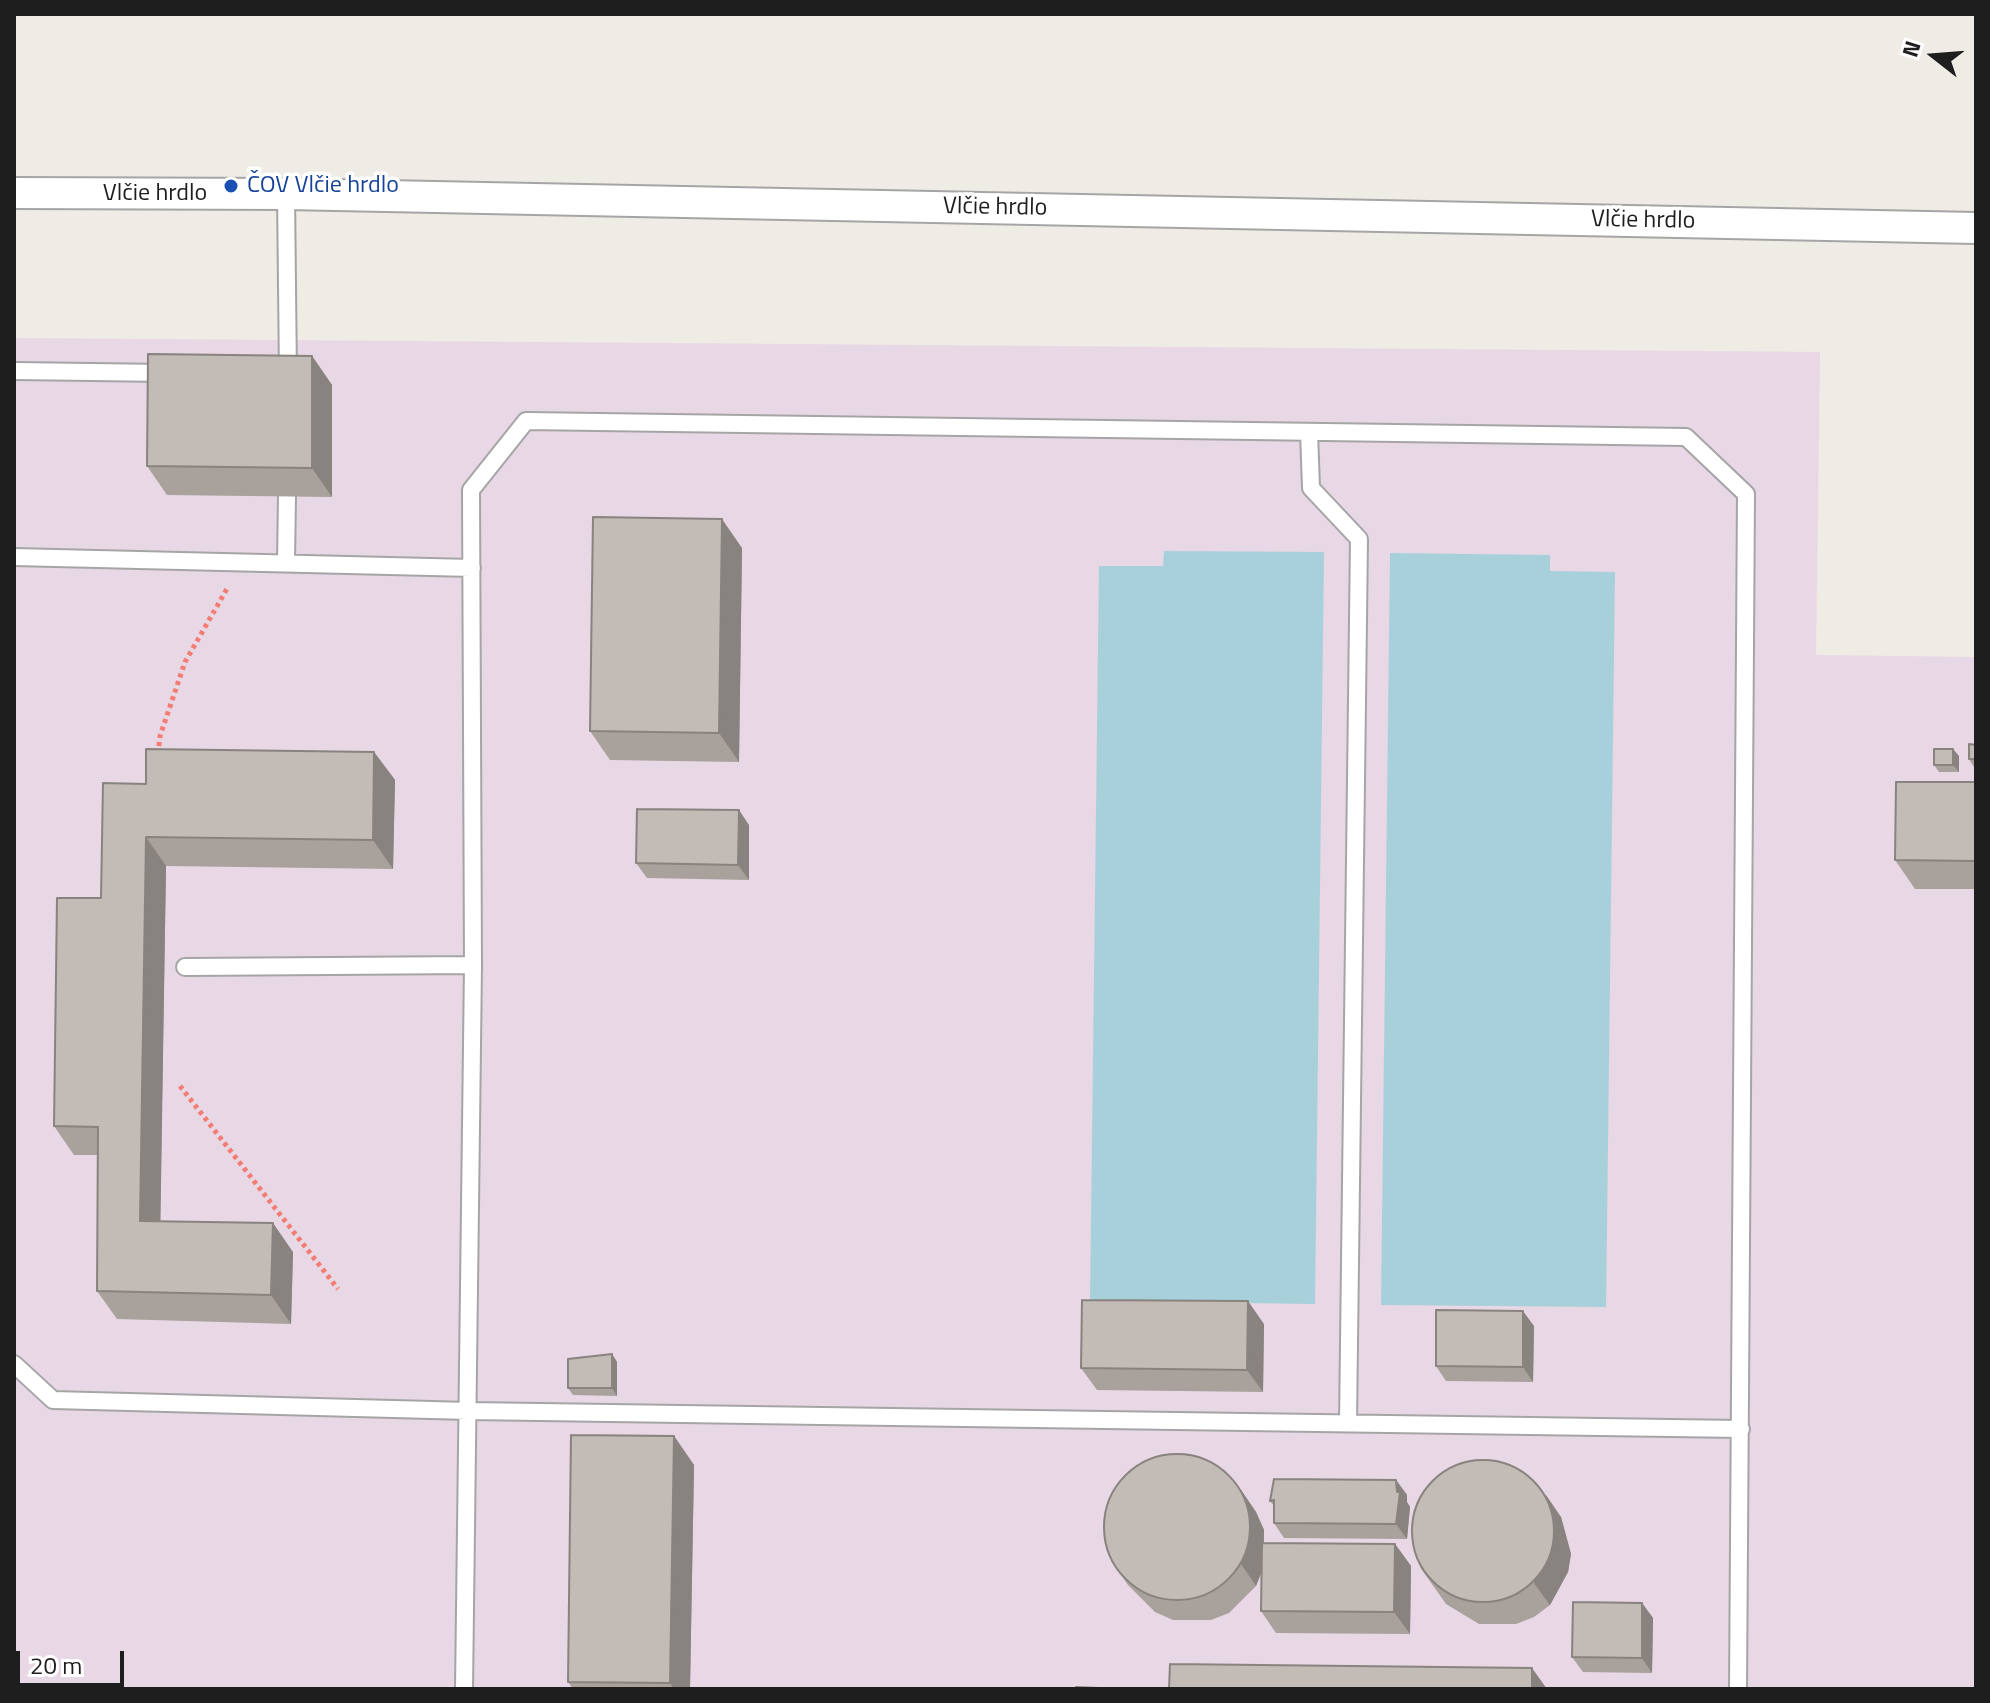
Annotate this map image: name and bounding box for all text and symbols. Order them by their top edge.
north arrow [1894,16,1974,96]
text: N [1893,37,1930,61]
place label: ČOV Vlčie hrdlo [247,172,399,200]
marker: ČOV Vlčie hrdlo [222,177,240,195]
street label: Vlčie hrdlo [103,180,207,208]
street label: Vlčie hrdlo [943,193,1047,223]
street label: Vlčie hrdlo [1591,206,1695,236]
scale bar [20,1635,128,1685]
text: 20 m [30,1647,82,1683]

